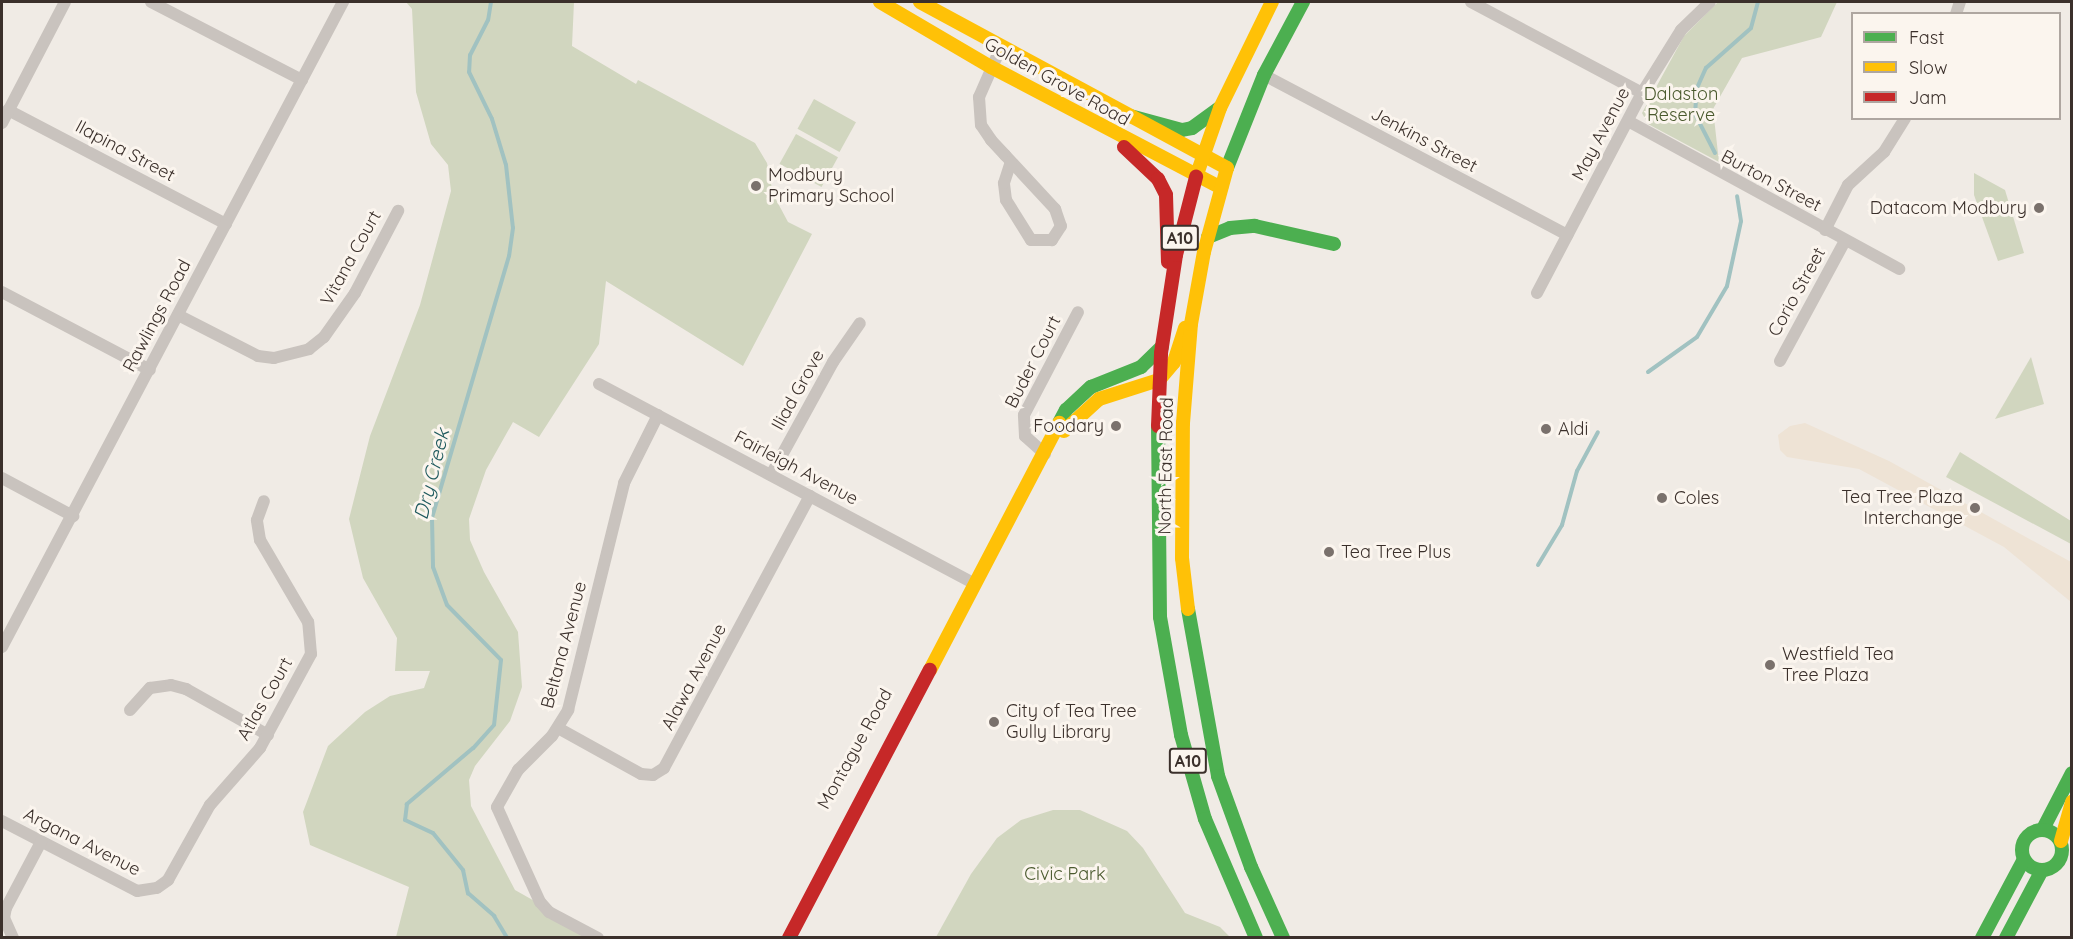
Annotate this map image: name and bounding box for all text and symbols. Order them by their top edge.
legend [1851,12,2061,120]
text: Fast [1909,26,1944,49]
street label: Golden Grove Road [981,33,1133,131]
text: Slow [1909,56,1947,79]
street label: May Avenue [1567,84,1635,184]
park label: Dalaston Reserve [1644,84,1718,127]
text: Jam [1909,86,1947,109]
street label: Jenkins Street [1367,103,1481,177]
street label: Ilapina Street [71,116,179,186]
street label: Burton Street [1717,146,1825,216]
place label: Modbury Primary School [768,165,894,207]
marker: Modbury Primary School [749,179,763,193]
place label: Datacom Modbury [1870,197,2027,219]
marker: Datacom Modbury [2032,201,2046,215]
street label: Vitana Court [316,207,386,309]
road number: A10 [1160,225,1200,251]
street label: Corio Street [1764,244,1830,340]
street label: Rawlings Road [118,256,196,376]
street label: Buder Court [1001,312,1065,412]
street label: Iliad Grove [767,346,829,434]
street label: North East Road [1154,397,1178,535]
place label: Foodary [1033,415,1104,437]
place label: Aldi [1558,418,1588,440]
marker: Foodary [1109,419,1123,433]
marker: Aldi [1539,422,1553,436]
water label: Dry Creek [408,426,454,522]
street label: Fairleigh Avenue [730,426,862,510]
place label: Coles [1674,487,1719,509]
place label: Tea Tree Plaza Interchange [1841,487,1963,530]
marker: Coles [1655,491,1669,505]
marker: Tea Tree Plaza Interchange [1968,501,1982,515]
place label: Tea Tree Plus [1341,541,1451,563]
marker: Tea Tree Plus [1322,545,1336,559]
street label: Beltana Avenue [537,579,591,711]
street label: Alawa Avenue [657,620,731,734]
place label: Westfield Tea Tree Plaza [1782,644,1894,686]
street label: Atlas Court [233,654,297,744]
marker: Westfield Tea Tree Plaza [1763,658,1777,672]
street label: Montague Road [813,685,897,813]
place label: City of Tea Tree Gully Library [1006,701,1137,744]
marker: City of Tea Tree Gully Library [987,715,1001,729]
road number: A10 [1168,748,1208,774]
street label: Argana Avenue [20,803,144,881]
park label: Civic Park [1024,863,1106,885]

